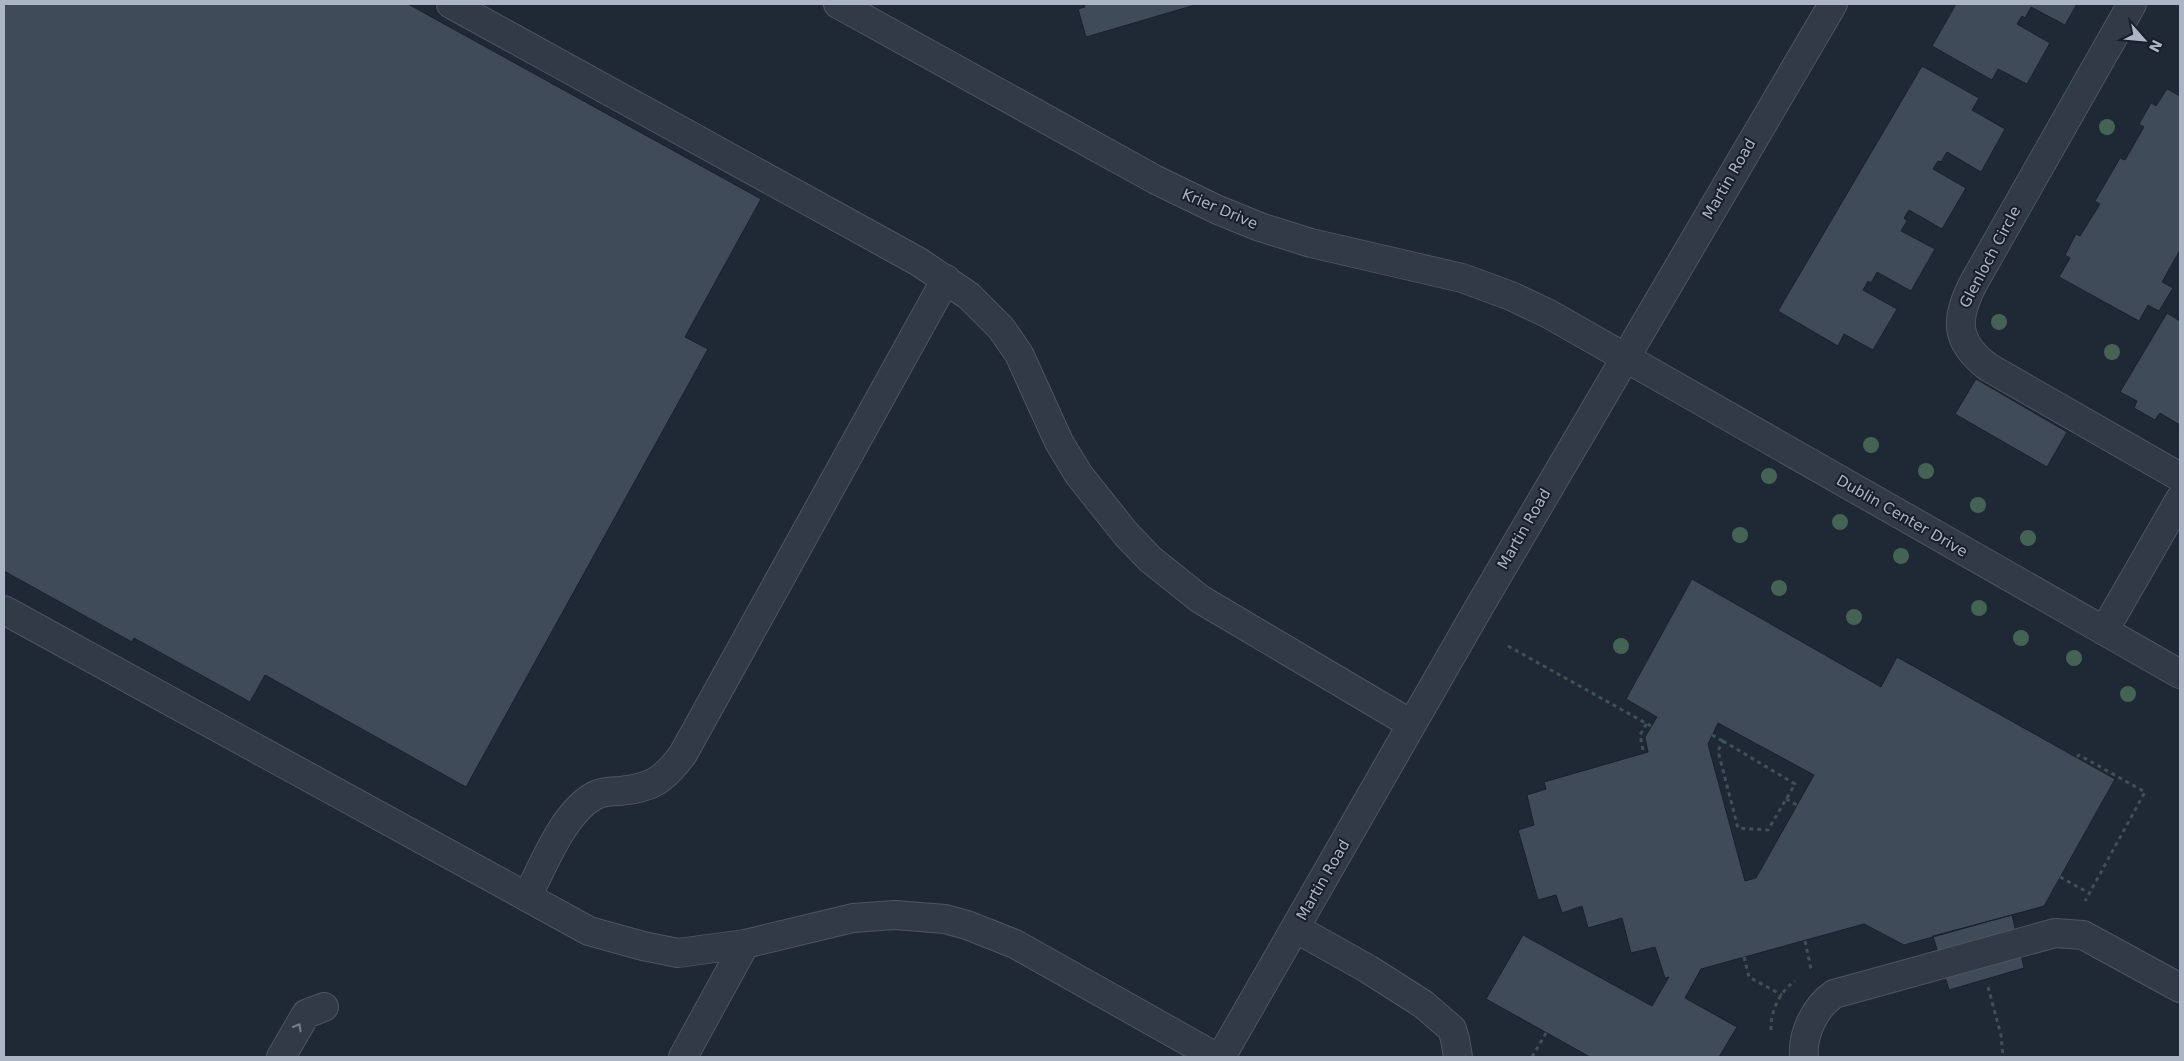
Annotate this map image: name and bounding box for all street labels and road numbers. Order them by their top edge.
street label: Martin Road [1699,135,1759,223]
street label: Krier Drive [1180,185,1260,233]
street label: Glenloch Circle [1956,203,2024,311]
street label: Dublin Center Drive [1833,471,1971,561]
street label: Martin Road [1494,485,1554,573]
street label: Martin Road [1293,836,1353,924]

